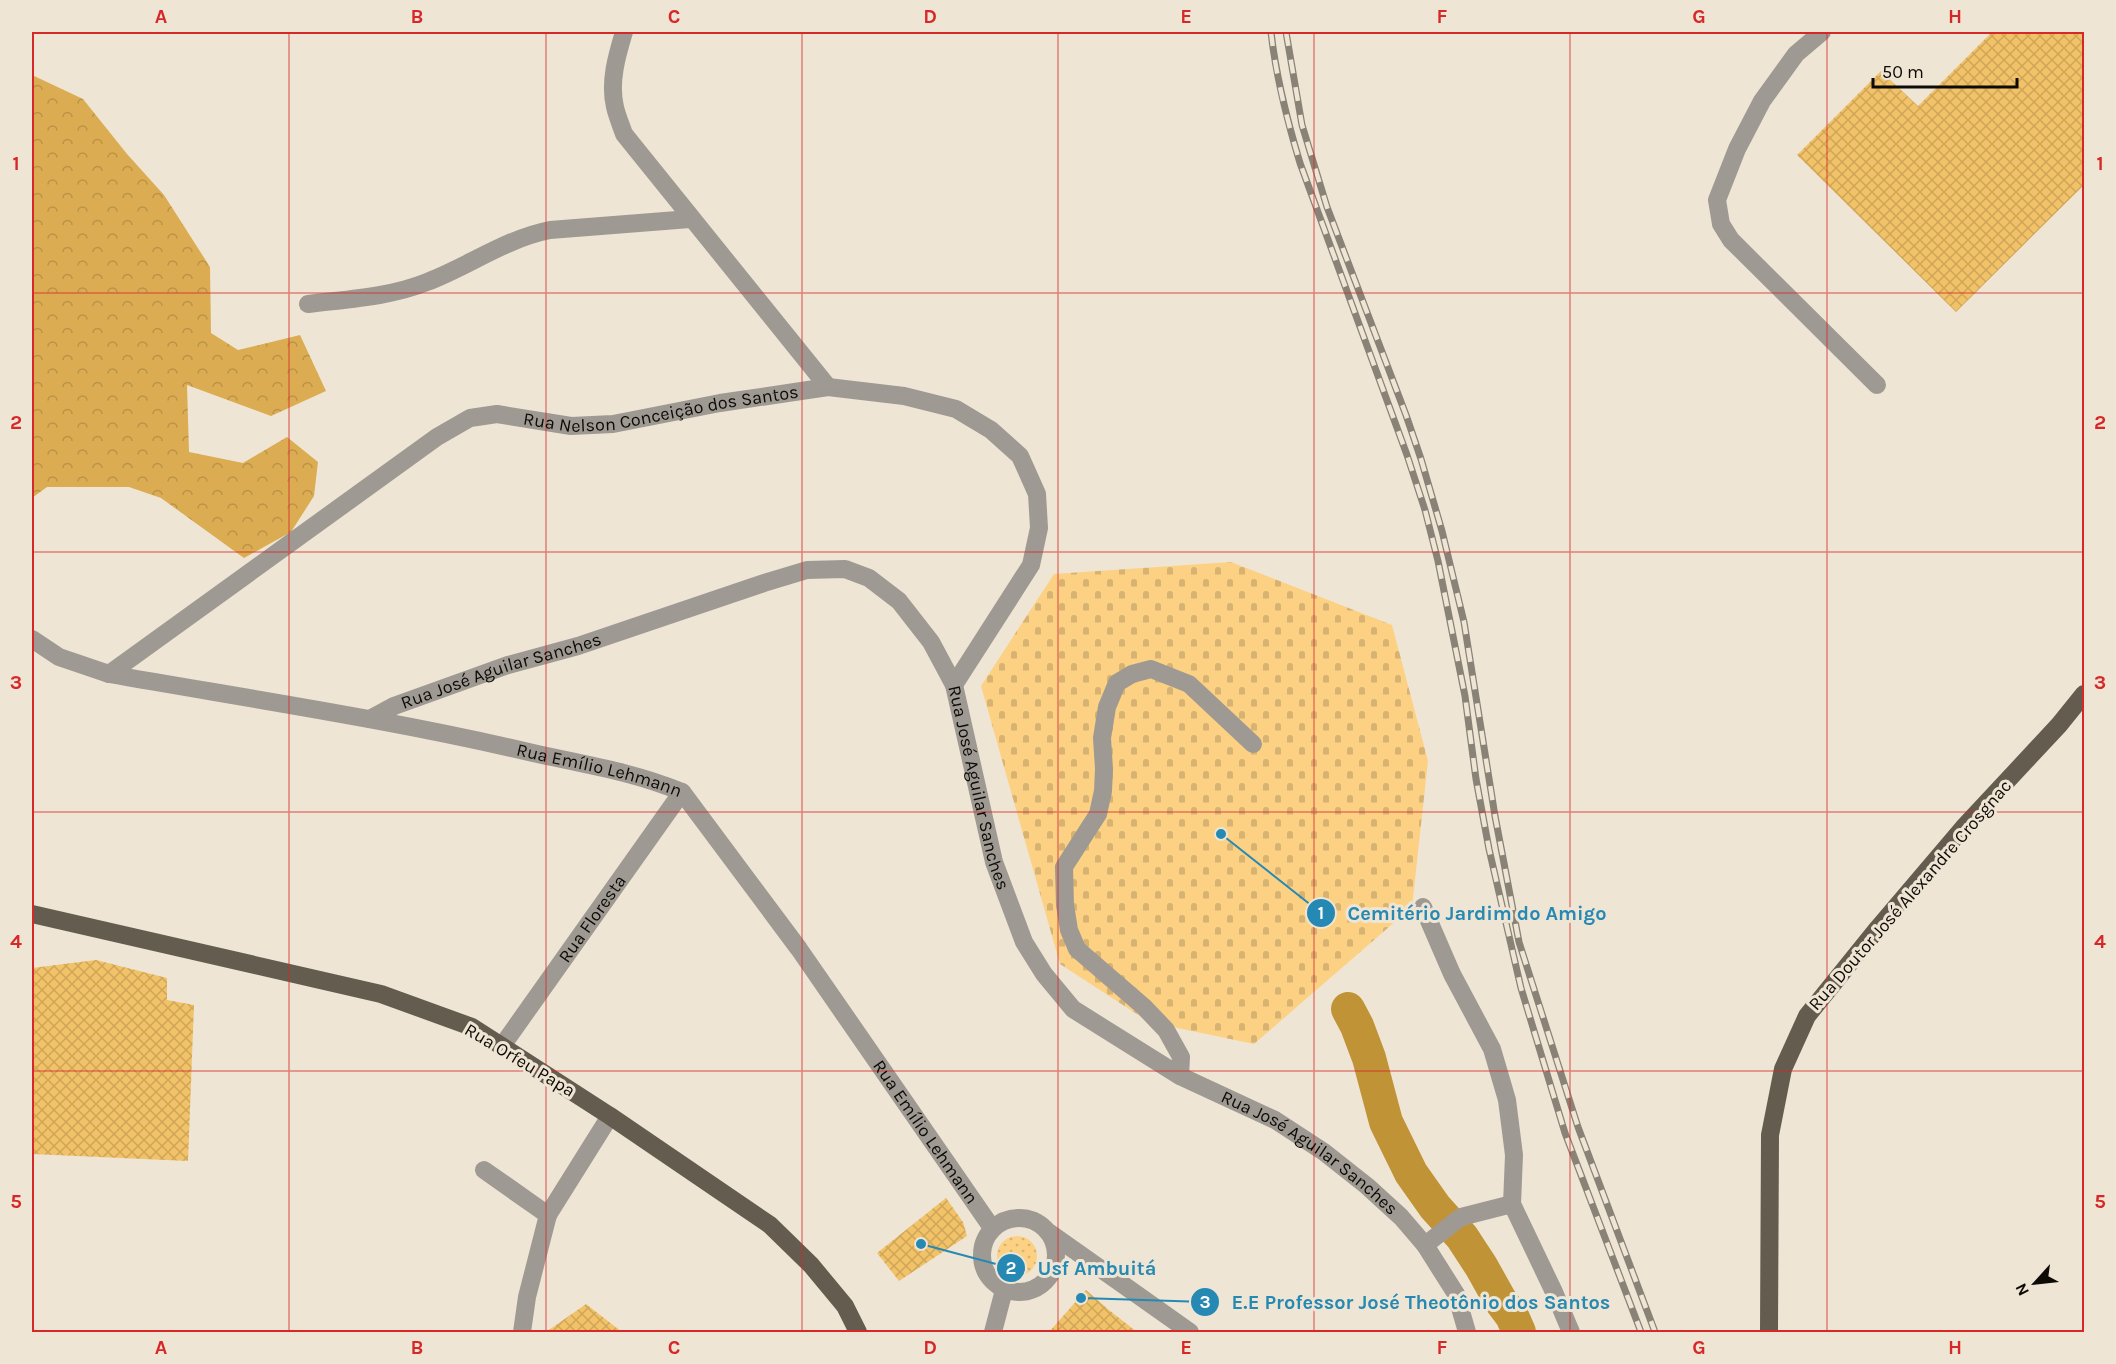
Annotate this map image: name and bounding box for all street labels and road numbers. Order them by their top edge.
street label: Rua Nelson Conceição dos Santos [522,381,800,437]
street label: Rua José Aguilar Sanches [398,628,604,714]
street label: Rua José Aguilar Sanches [943,683,1014,893]
street label: Rua Emílio Lehmann [514,739,685,802]
street label: Rua Doutor José Alexandre Crosgnac [1804,775,2016,1015]
street label: Rua Floresta [554,871,631,967]
street label: Rua Orfeu Papa [461,1018,579,1102]
street label: Rua Emílio Lehmann [868,1056,983,1208]
street label: Rua José Aguilar Sanches [1218,1086,1402,1220]

